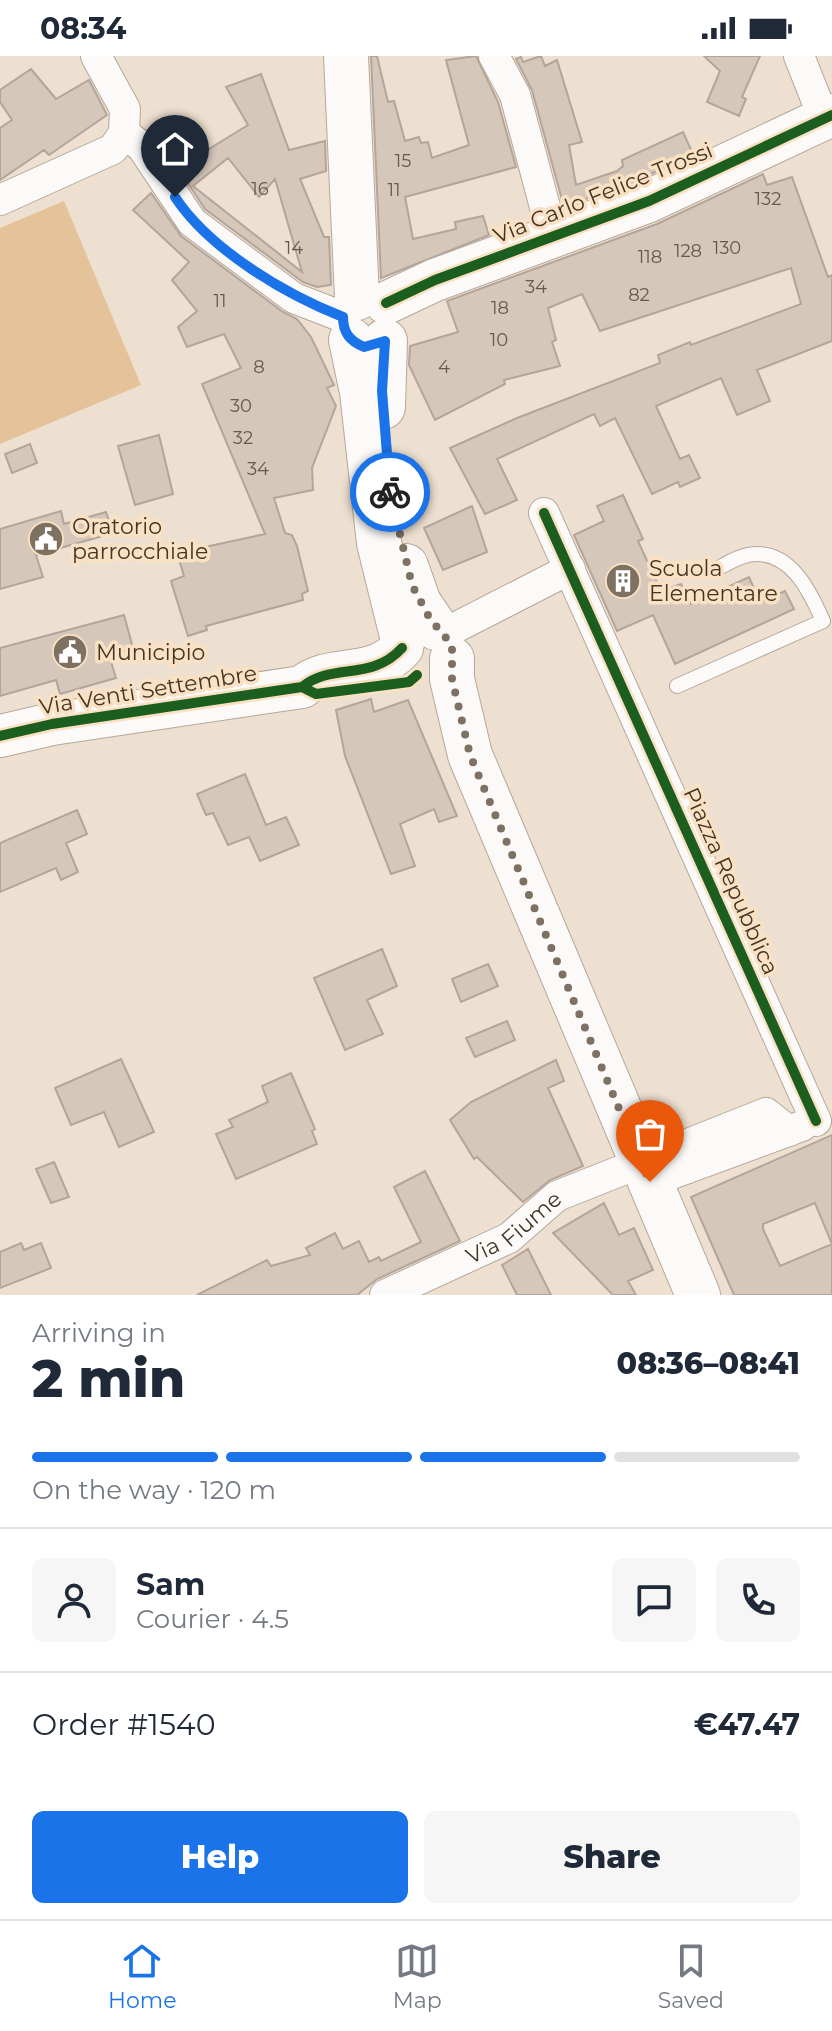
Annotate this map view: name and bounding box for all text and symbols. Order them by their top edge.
text: 08:34 [40,10,126,47]
pin [141,115,209,197]
icon: home [153,127,197,171]
street label: Via Carlo Felice Trossi [489,137,717,249]
house number: 15 [395,150,411,172]
house number: 16 [251,178,269,200]
house number: 11 [388,179,401,201]
house number: 132 [755,188,781,210]
house number: 14 [285,237,303,259]
house number: 130 [713,237,741,259]
house number: 128 [674,240,702,262]
house number: 118 [638,246,662,268]
house number: 34 [525,276,547,298]
house number: 82 [628,284,650,306]
house number: 11 [214,290,227,312]
house number: 18 [491,297,509,319]
house number: 10 [490,329,508,351]
house number: 8 [253,356,265,378]
house number: 4 [438,356,450,378]
house number: 30 [230,395,252,417]
house number: 32 [233,427,253,449]
courier [350,452,430,532]
house number: 34 [247,458,269,480]
icon: bike [368,470,412,514]
place label: Oratorio parrocchiale [72,513,208,565]
public building icon: Oratorio parrocchiale [27,520,65,558]
place label: Scuola Elementare [649,555,778,607]
building icon: Scuola Elementare [604,562,642,600]
public building icon: Municipio [51,633,89,671]
place label: Municipio [96,639,205,666]
street label: Via Venti Settembre [37,659,259,721]
street label: Piazza Repubblica [678,783,784,979]
pin [616,1100,684,1182]
icon: bag [628,1112,672,1156]
street label: Via Fiume [462,1185,567,1269]
text: Arriving in [32,1317,166,1349]
text: 08:36–08:41 [617,1345,800,1382]
text: 2 min [32,1347,185,1410]
text: On the way · 120 m [32,1474,276,1506]
button: person [32,1558,116,1642]
button: chat [612,1558,696,1642]
button: phone [716,1558,800,1642]
text: Sam [136,1566,205,1603]
text: Courier · 4.5 [136,1603,289,1635]
text: Order #1540 [32,1706,216,1743]
text: €47.47 [694,1706,800,1743]
button: Help [32,1811,408,1903]
button: Share [424,1811,800,1903]
tab: Home [108,1939,176,2014]
tab: Map [393,1939,442,2014]
tab: Saved [658,1939,724,2014]

